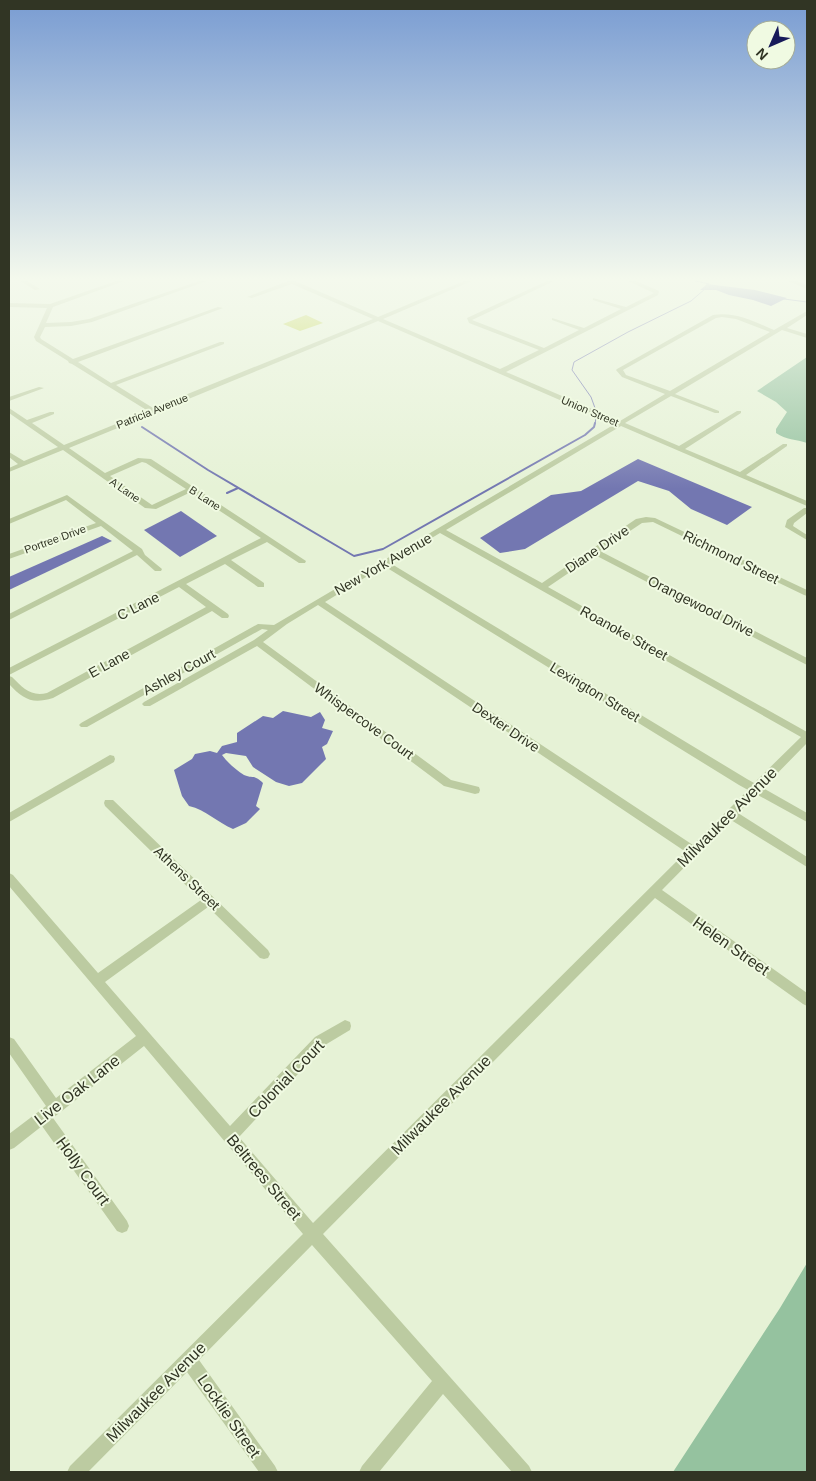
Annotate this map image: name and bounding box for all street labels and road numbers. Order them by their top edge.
street label: Patricia Avenue [114,391,190,431]
street label: Union Street [560,394,620,428]
street label: A Lane [108,475,142,505]
street label: B Lane [187,483,223,513]
street label: Portree Drive [23,522,87,556]
street label: Diane Drive [562,522,632,576]
street label: Richmond Street [681,527,781,587]
street label: New York Avenue [332,530,435,598]
street label: Orangewood Drive [645,572,757,640]
street label: C Lane [114,589,162,623]
street label: Roanoke Street [578,602,671,664]
street label: E Lane [86,645,132,681]
street label: Ashley Court [140,646,218,698]
street label: Lexington Street [547,659,643,725]
street label: Whispercove Court [311,680,417,763]
street label: Dexter Drive [469,699,543,756]
street label: Milwaukee Avenue [674,764,780,870]
street label: Athens Street [151,843,223,913]
street label: Helen Street [690,914,773,979]
street label: Colonial Court [245,1036,328,1121]
street label: Live Oak Lane [31,1051,123,1128]
street label: Milwaukee Avenue [388,1052,494,1158]
street label: Beltrees Street [223,1131,305,1223]
street label: Holly Court [53,1134,113,1208]
street label: Milwaukee Avenue [103,1339,209,1445]
street label: Locklie Street [194,1371,264,1461]

